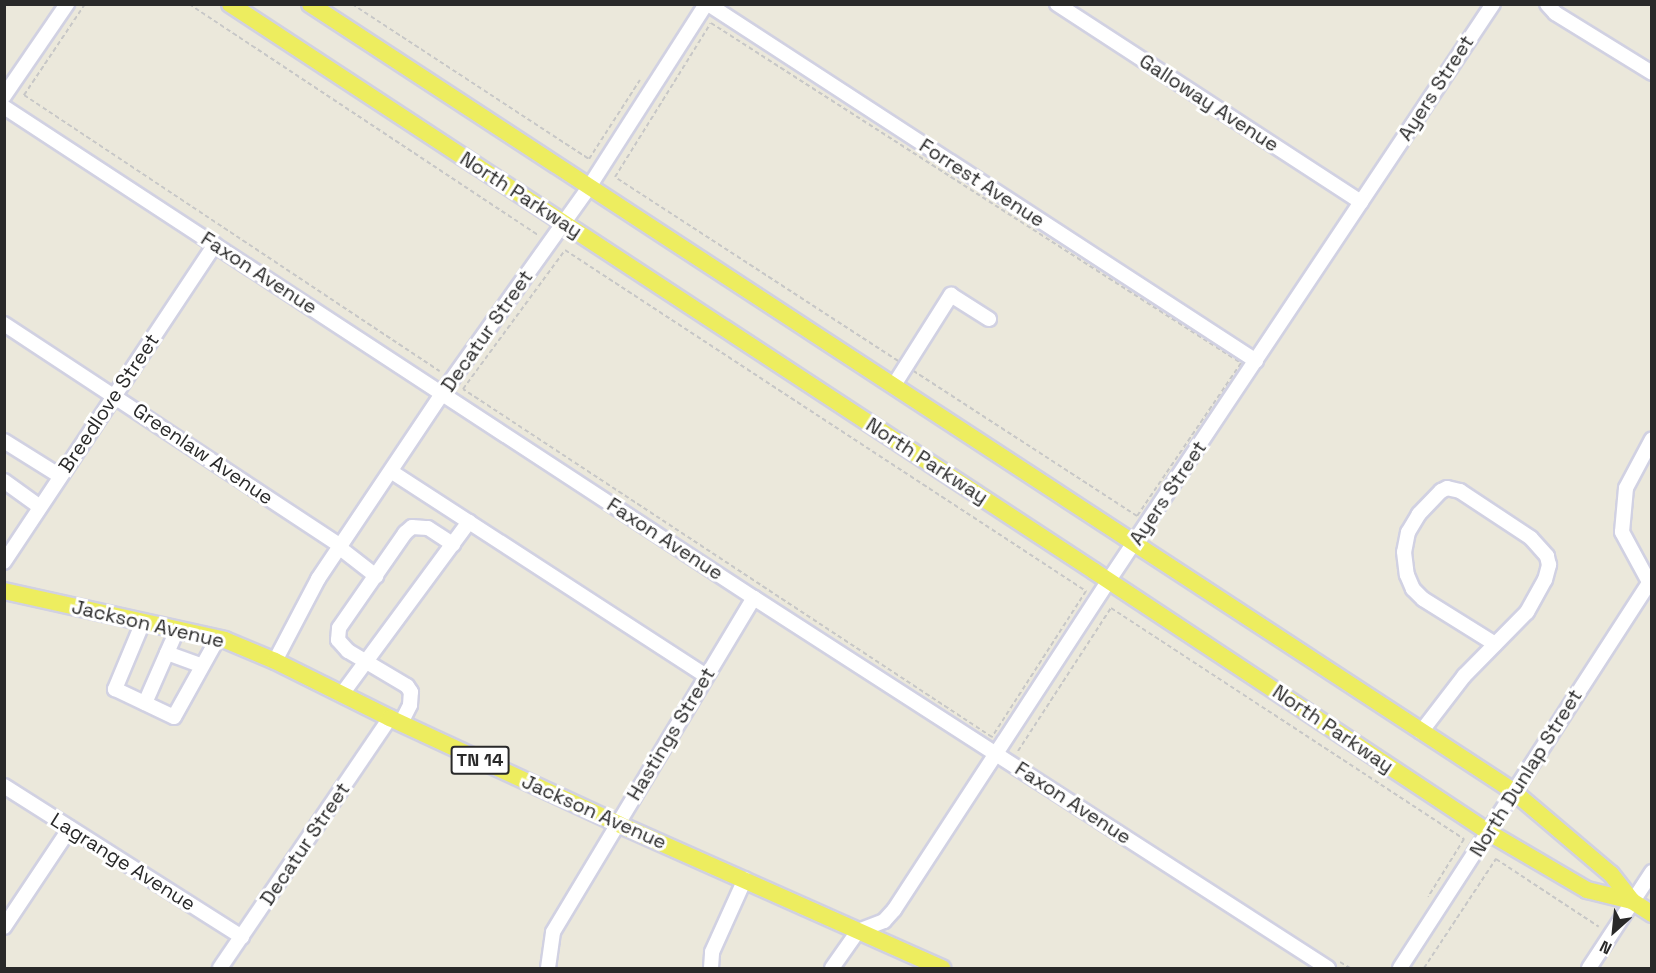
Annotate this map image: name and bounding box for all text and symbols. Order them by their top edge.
street label: Ayers Street [1393,31,1479,145]
street label: Galloway Avenue [1135,49,1283,157]
street label: Forrest Avenue [915,133,1049,233]
street label: North Parkway [455,147,587,243]
street label: Faxon Avenue [196,227,322,319]
street label: Decatur Street [436,265,538,397]
street label: Breedlove Street [54,329,164,477]
street label: Greenlaw Avenue [128,398,278,510]
street label: North Parkway [861,413,993,509]
street label: Ayers Street [1124,436,1212,550]
street label: Faxon Avenue [602,493,728,585]
street label: Jackson Avenue [69,595,227,653]
street label: Hastings Street [622,663,720,805]
street label: North Parkway [1268,680,1398,778]
street label: North Dunlap Street [1465,685,1587,861]
road number: TN 14 [450,745,510,775]
street label: Faxon Avenue [1010,757,1136,849]
street label: Jackson Avenue [518,769,670,855]
street label: Decatur Street [255,778,355,910]
street label: Lagrange Avenue [46,808,200,916]
north arrow [1584,901,1644,961]
text: N [1596,936,1615,959]

